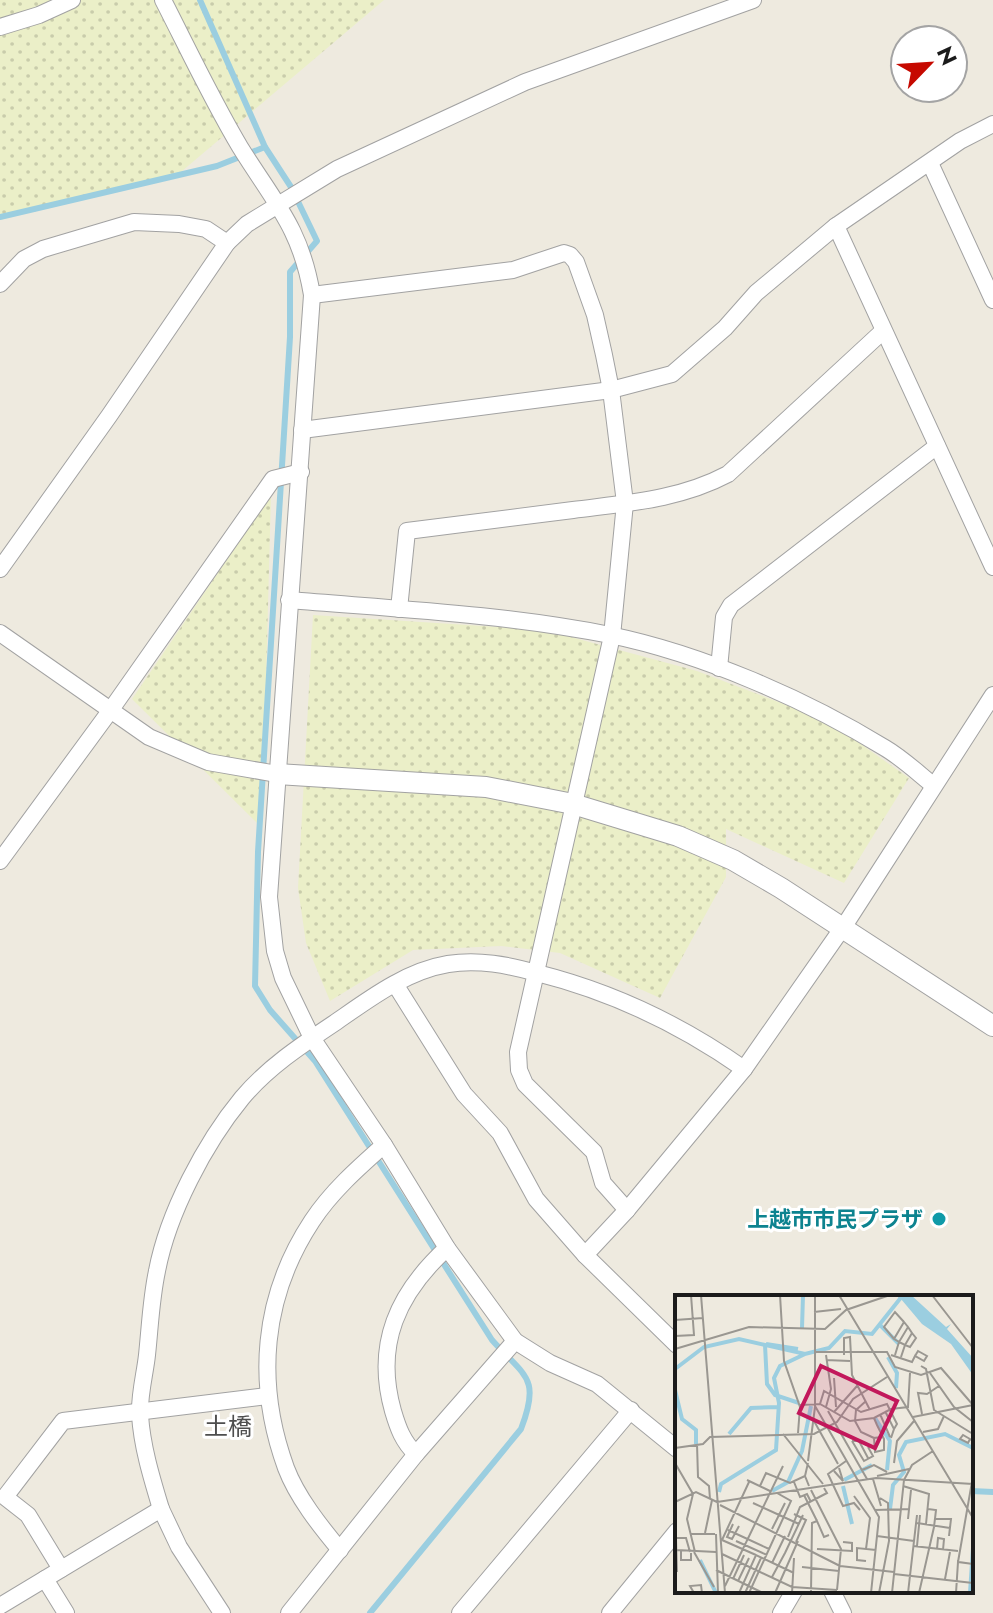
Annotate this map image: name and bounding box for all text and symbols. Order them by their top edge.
north arrow [889,24,969,104]
text: N [929,41,965,70]
place label: 上越市市民プラザ [747,1203,923,1235]
marker: 上越市市民プラザ [930,1210,948,1228]
inset map [675,1295,973,1593]
district label: 土橋 [204,1409,252,1444]

